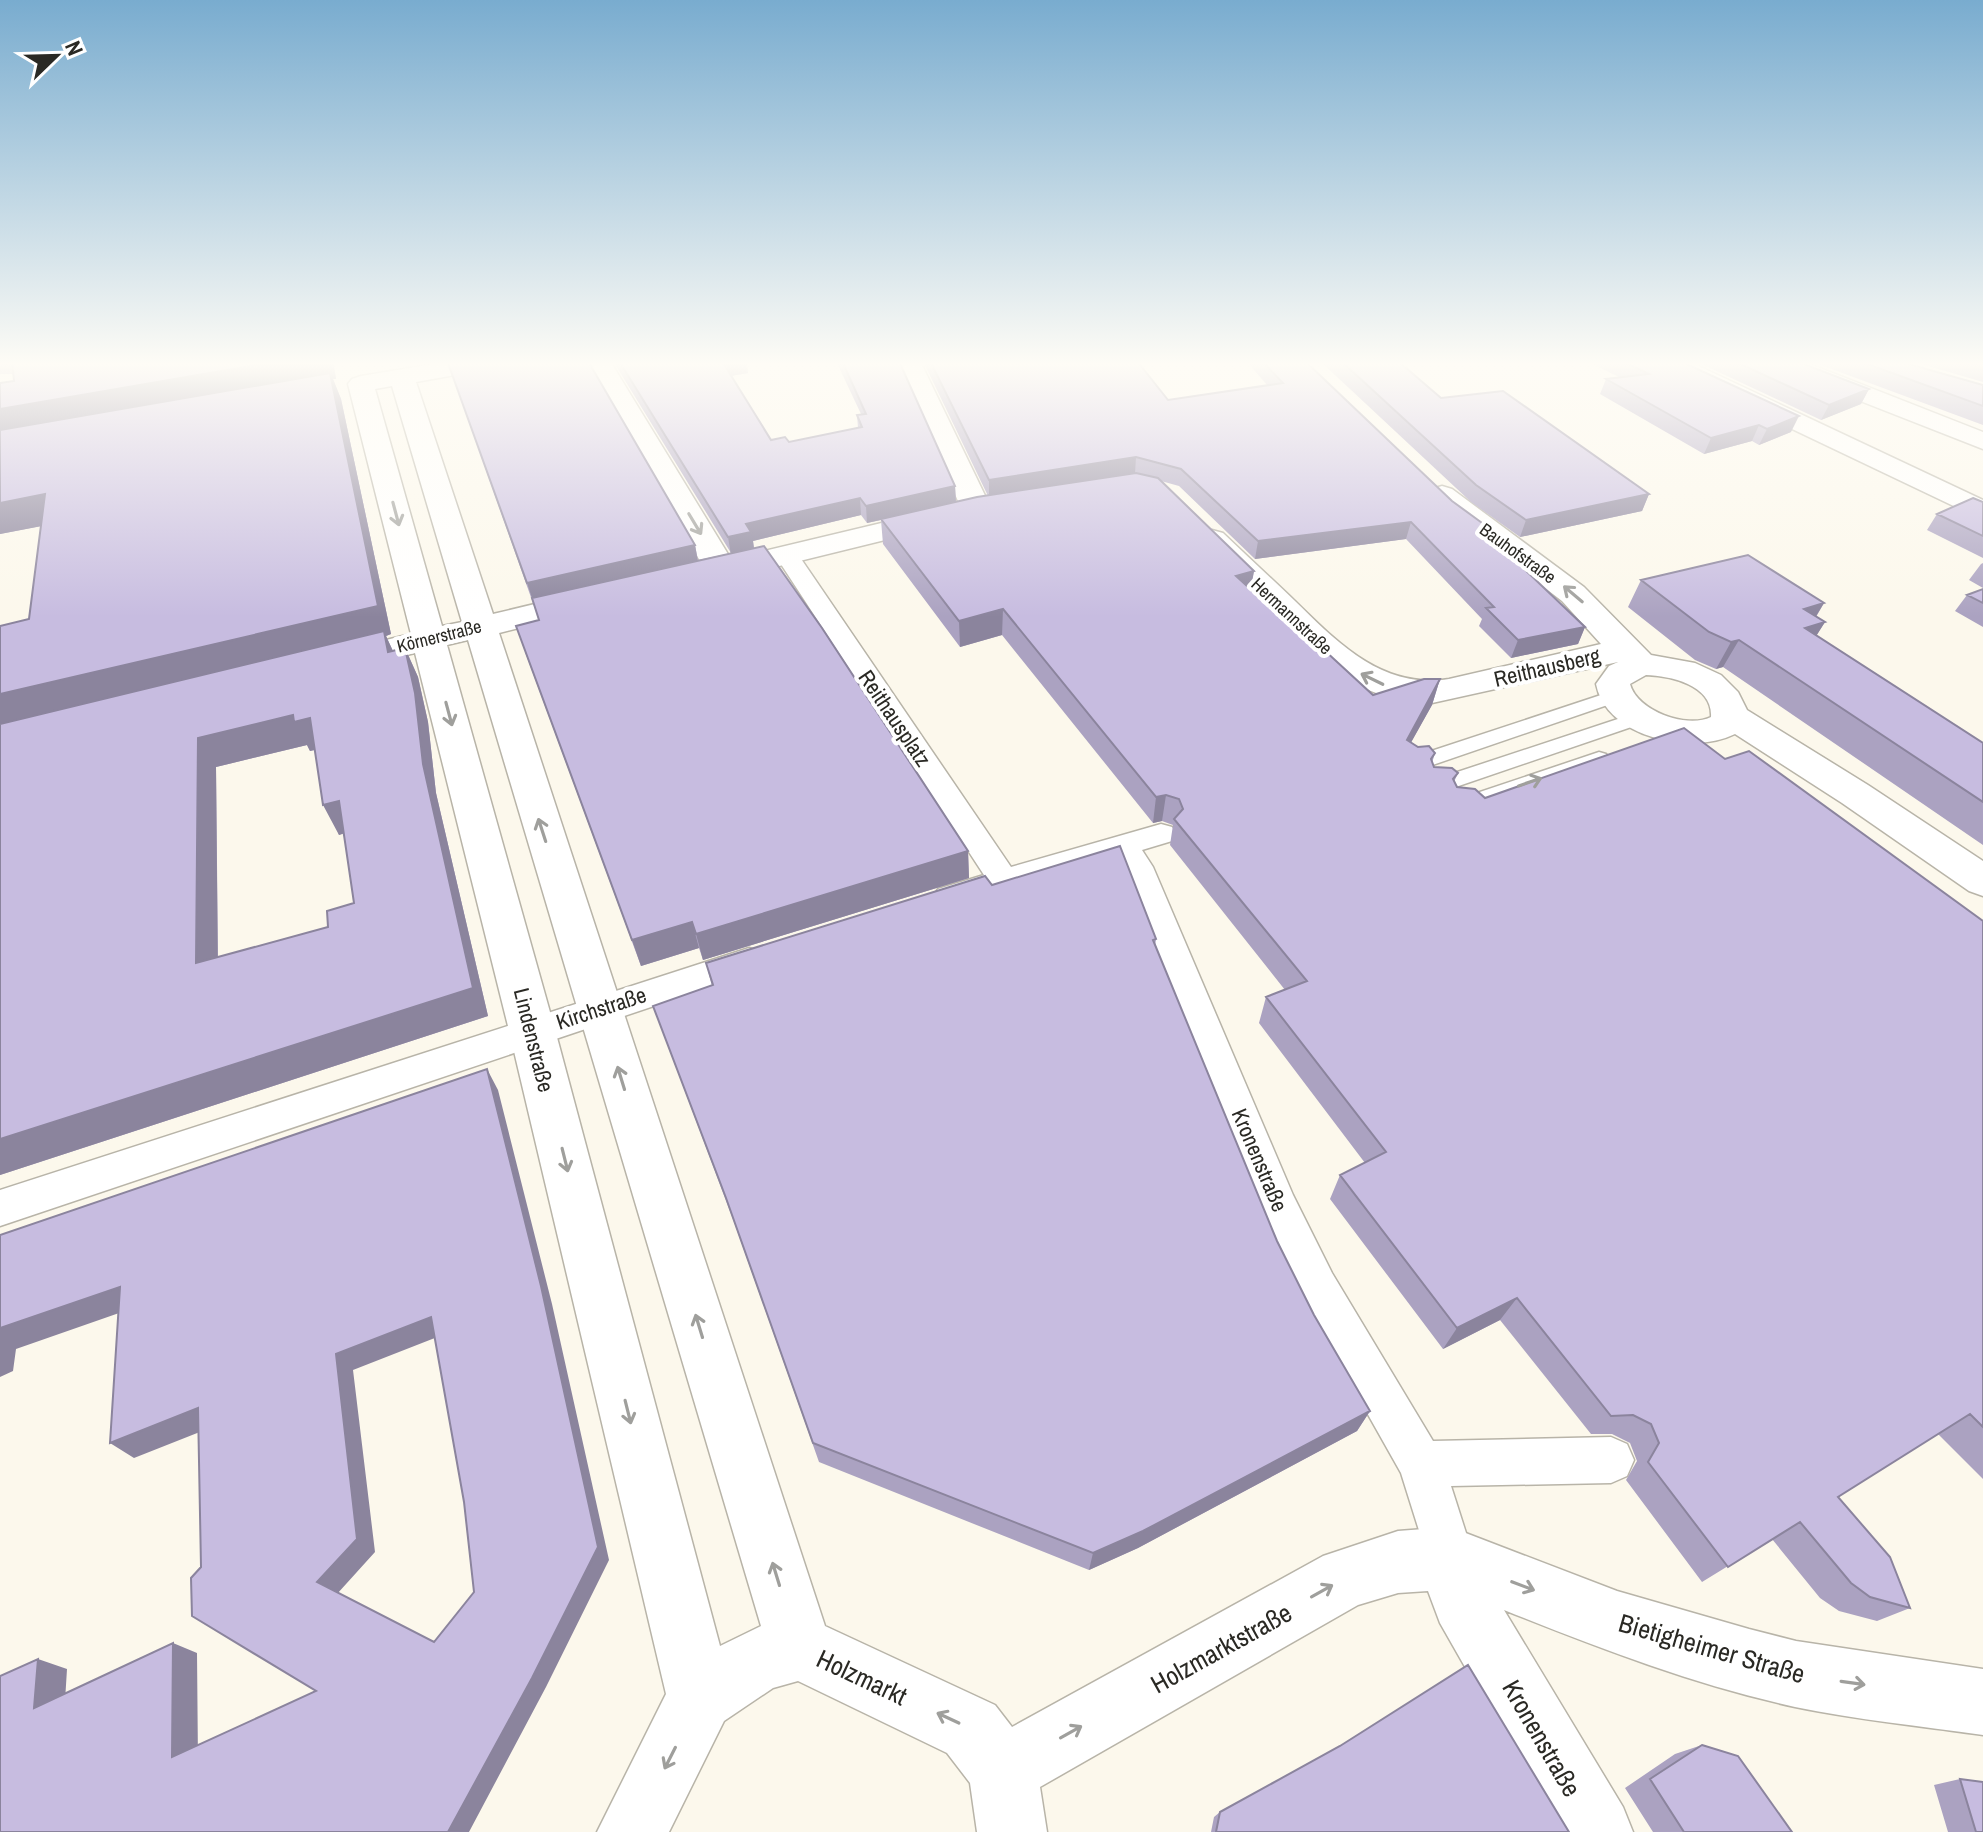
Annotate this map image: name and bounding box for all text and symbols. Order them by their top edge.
north arrow [16,16,96,96]
text: N [58,36,91,60]
one-way arrow [389,500,404,526]
one-way arrow [687,512,703,535]
street label: Bauhofstraße [1475,517,1561,589]
street label: Hermannstraße [1246,572,1338,660]
one-way arrow [1563,585,1583,603]
street label: Körnerstraße [394,613,484,659]
street label: Reithausberg [1491,640,1603,694]
street label: Reithausplatz [852,664,938,772]
one-way arrow [1360,671,1384,686]
one-way arrow [442,701,457,727]
one-way arrow [1517,774,1542,788]
one-way arrow [534,817,549,842]
street label: Kirchstraße [552,979,650,1037]
street label: Lindenstraße [507,985,561,1095]
one-way arrow [612,1065,627,1090]
street label: Kronenstraße [1225,1104,1295,1216]
one-way arrow [558,1147,573,1173]
one-way arrow [690,1313,705,1338]
one-way arrow [622,1399,637,1425]
one-way arrow [768,1562,783,1587]
one-way arrow [1510,1580,1535,1594]
one-way arrow [1310,1583,1334,1598]
street label: Holzmarktstraße [1144,1595,1298,1701]
street label: Bietigheimer Straße [1615,1605,1809,1691]
street label: Holzmarkt [811,1641,913,1713]
street label: Kronenstraße [1495,1673,1589,1803]
one-way arrow [1839,1676,1865,1691]
one-way arrow [936,1710,960,1725]
one-way arrow [1059,1724,1082,1740]
one-way arrow [661,1745,677,1769]

